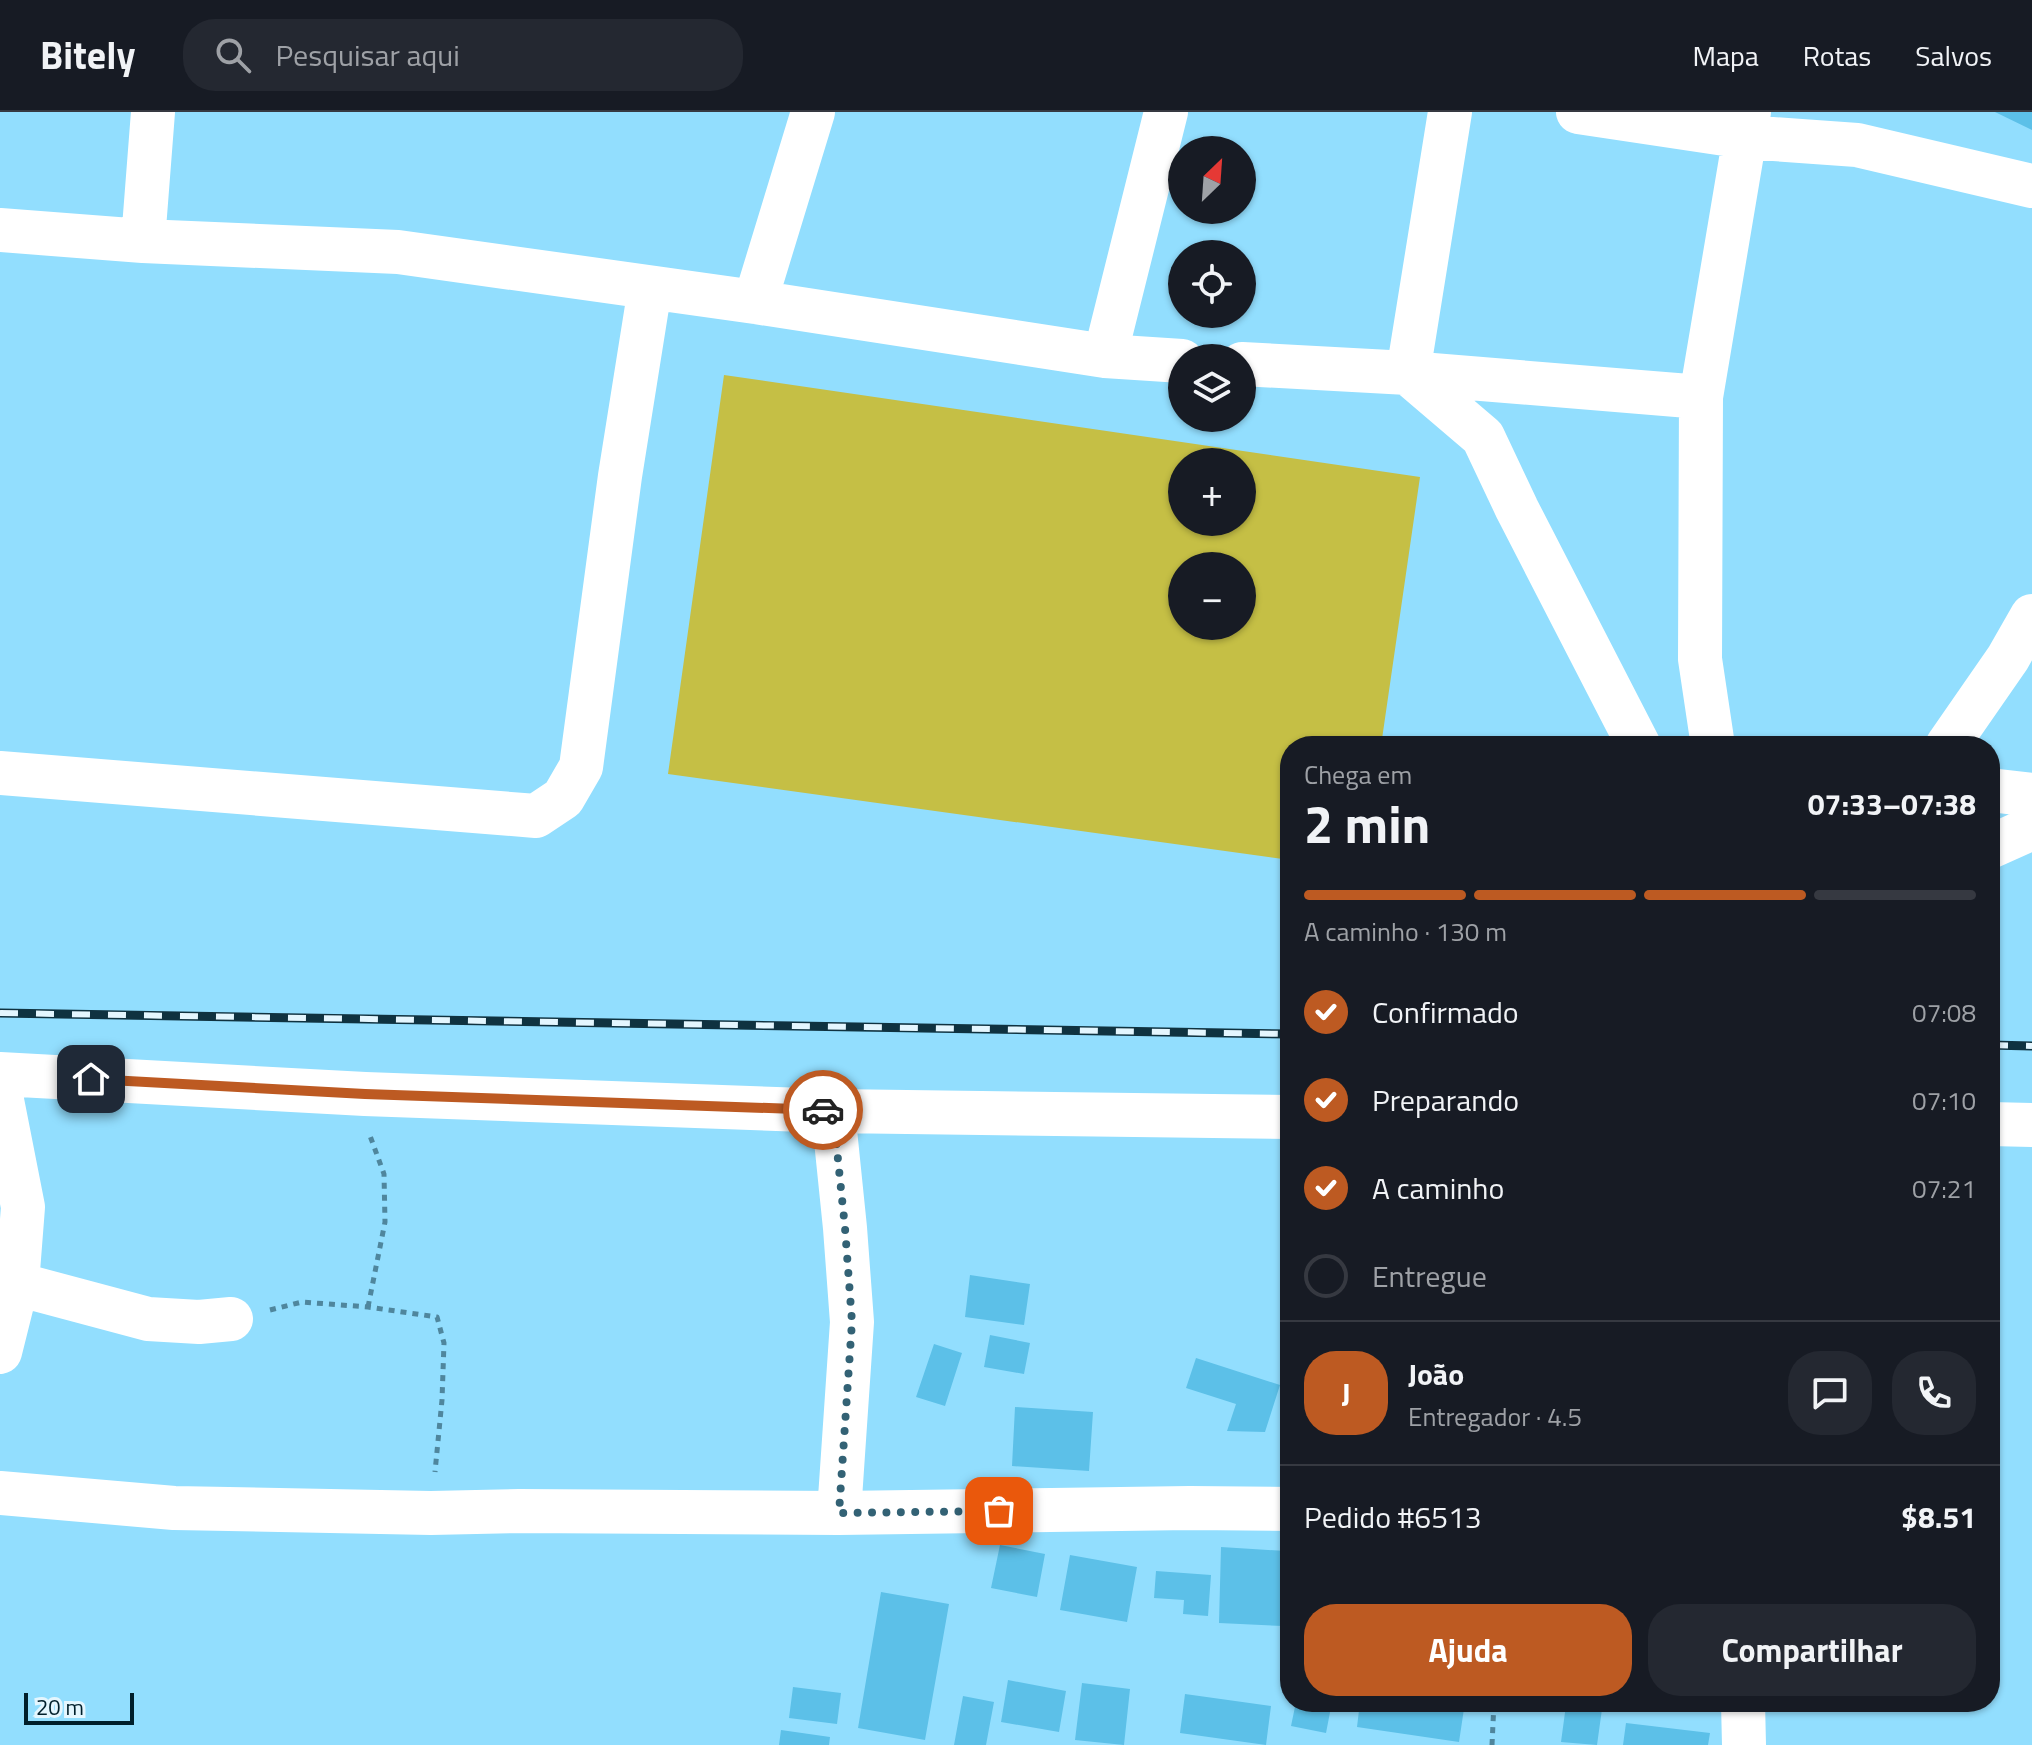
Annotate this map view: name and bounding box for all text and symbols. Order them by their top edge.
search box [183,19,743,91]
text: Bitely [40,26,135,84]
text: Pesquisar aqui [275,32,460,78]
icon: search [211,33,255,77]
text: Mapa [1692,34,1759,77]
text: Rotas [1803,34,1871,77]
text: Salvos [1915,34,1992,77]
north arrow [1168,136,1256,224]
map controls [1168,136,1256,640]
button: locate [1168,240,1256,328]
button: layers [1168,344,1256,432]
button: + [1168,448,1256,536]
button: − [1168,552,1256,640]
text: Chega em [1304,755,1412,794]
text: 07:33–07:38 [1808,781,1976,827]
text: 2 min [1304,784,1430,863]
text: A caminho · 130 m [1304,912,1507,951]
text: Confirmado [1372,989,1519,1035]
icon: check [1304,990,1348,1034]
text: 07:08 [1912,993,1976,1032]
pin [57,1045,125,1113]
icon: home [69,1057,113,1101]
courier [783,1070,863,1150]
text: Preparando [1372,1077,1519,1123]
icon: check [1304,1078,1348,1122]
text: 07:10 [1912,1081,1976,1120]
icon: car [801,1088,845,1132]
text: A caminho [1372,1165,1504,1211]
icon: check [1304,1166,1348,1210]
text: 07:21 [1912,1169,1976,1208]
text: Entregue [1372,1253,1487,1299]
text: João [1408,1351,1464,1397]
button: chat [1788,1351,1872,1435]
button: phone [1892,1351,1976,1435]
text: J [1341,1370,1351,1416]
text: Entregador · 4.5 [1408,1397,1582,1436]
pin [965,1477,1033,1545]
icon: bag [977,1489,1021,1533]
text: Pedido #6513 [1304,1494,1482,1540]
text: $8.51 [1901,1494,1976,1540]
button: Ajuda [1304,1604,1632,1696]
button: Compartilhar [1648,1604,1976,1696]
scale bar [24,1689,134,1725]
text: 20 m [36,1690,84,1724]

